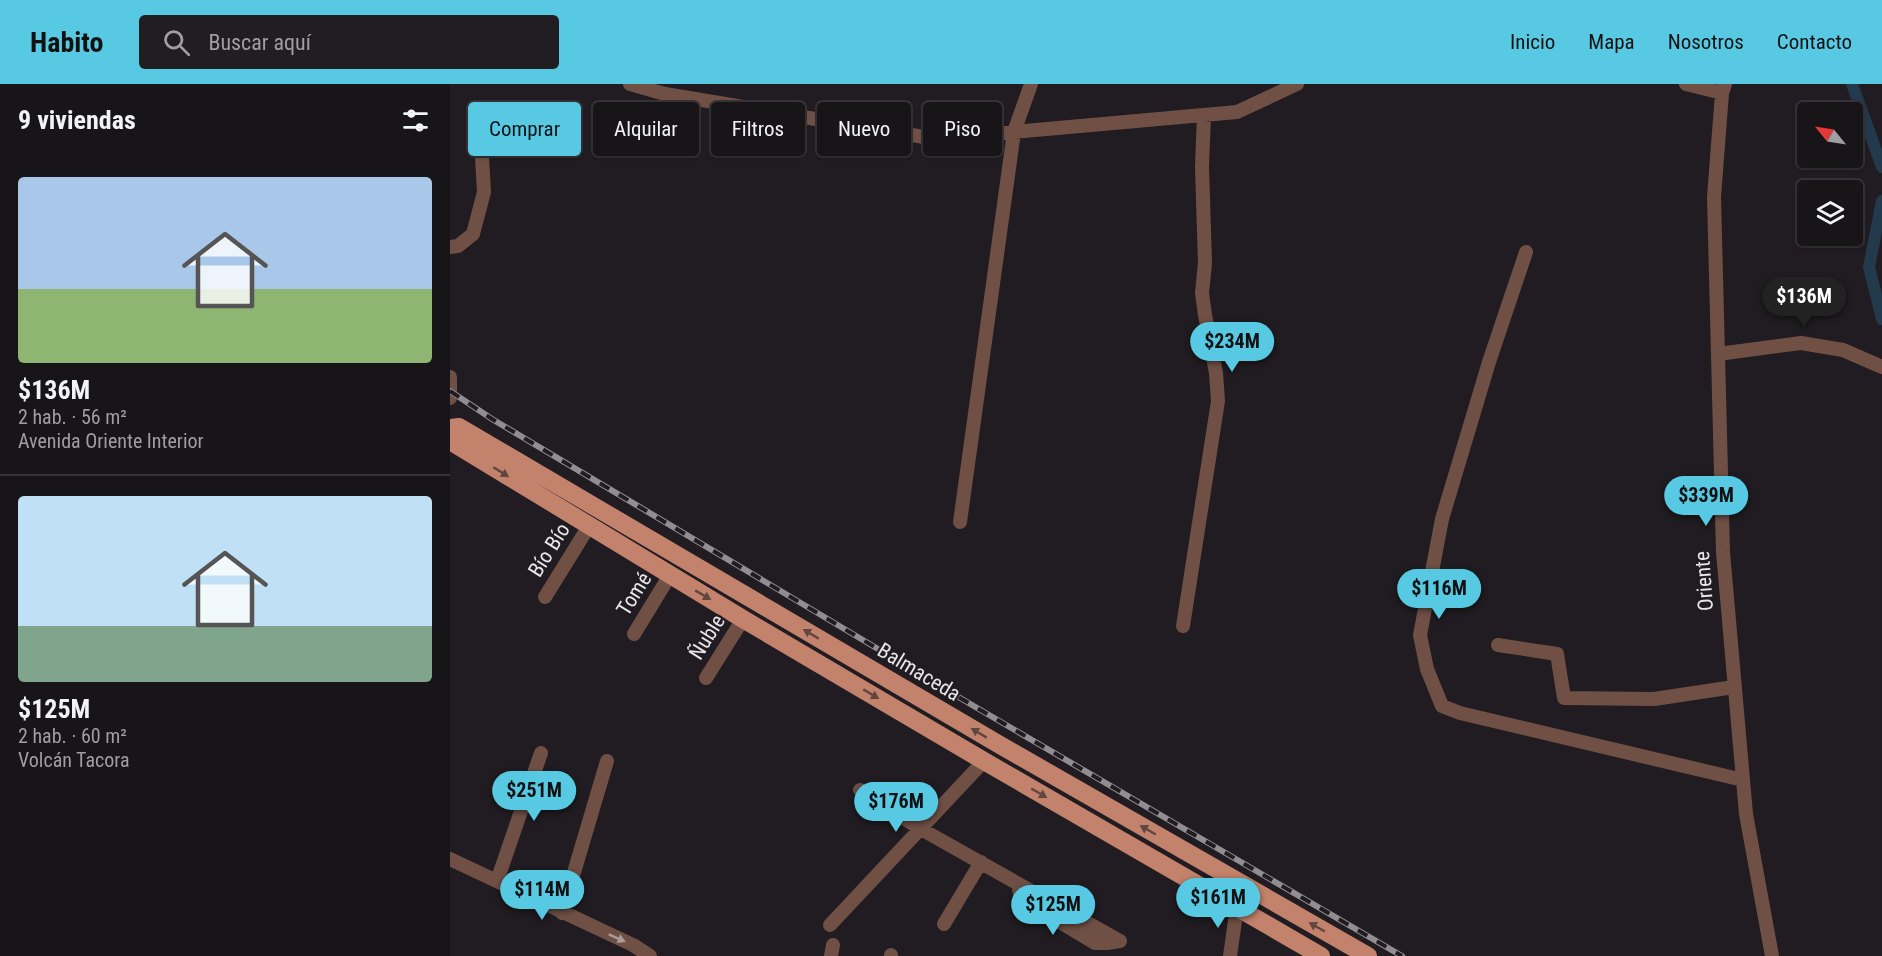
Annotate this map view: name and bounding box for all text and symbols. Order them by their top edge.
search box [139,15,559,69]
text: Habito [30,26,103,59]
icon: search [160,26,193,59]
text: Buscar aquí [208,30,311,55]
text: Inicio [1510,30,1555,54]
text: Mapa [1588,30,1635,54]
text: Nosotros [1668,30,1744,54]
text: Contacto [1777,30,1852,54]
chip: Comprar [468,102,581,156]
chip: Alquilar [593,102,699,156]
chip: Filtros [711,102,805,156]
chip: Nuevo [817,102,911,156]
chip: Piso [923,102,1002,156]
north arrow [1797,102,1863,168]
map controls [1797,102,1863,246]
icon: filters [399,104,432,137]
text: 9 viviendas [18,105,136,135]
button: layers [1797,180,1863,246]
icon: home [171,216,279,324]
pin: $136M [1762,277,1846,328]
text: $136M [1776,284,1832,308]
pin: $234M [1190,322,1274,373]
text: $234M [1204,329,1260,353]
text: $136M [18,375,90,405]
text: 2 hab. · 56 m² [18,405,127,429]
text: Avenida Oriente Interior [18,429,204,453]
one-way arrow [493,466,509,477]
pin: $339M [1664,476,1748,527]
text: $339M [1678,483,1734,507]
street label: Bío Bío [523,519,575,581]
icon: home [171,535,279,643]
street label: Oriente [1690,550,1718,612]
street label: Tomé [612,568,656,620]
pin: $116M [1397,569,1481,620]
text: $116M [1411,576,1467,600]
one-way arrow [695,589,711,600]
street label: Ñuble [684,610,730,664]
one-way arrow [802,629,819,639]
street label: Balmaceda [873,638,965,706]
one-way arrow [863,689,880,699]
text: $125M [18,694,90,724]
text: 2 hab. · 60 m² [18,724,127,748]
one-way arrow [970,728,987,738]
text: Volcán Tacora [18,748,130,772]
pin: $251M [492,771,576,822]
text: $251M [506,778,562,802]
pin: $176M [854,782,938,833]
one-way arrow [1031,787,1047,798]
text: $176M [868,789,924,813]
one-way arrow [1139,825,1156,835]
pin: $114M [500,870,584,921]
text: $114M [514,877,570,901]
pin: $161M [1176,878,1260,929]
pin: $125M [1011,885,1095,936]
text: $161M [1190,885,1246,909]
text: $125M [1025,892,1081,916]
one-way arrow [1308,922,1325,932]
one-way arrow [608,933,625,942]

